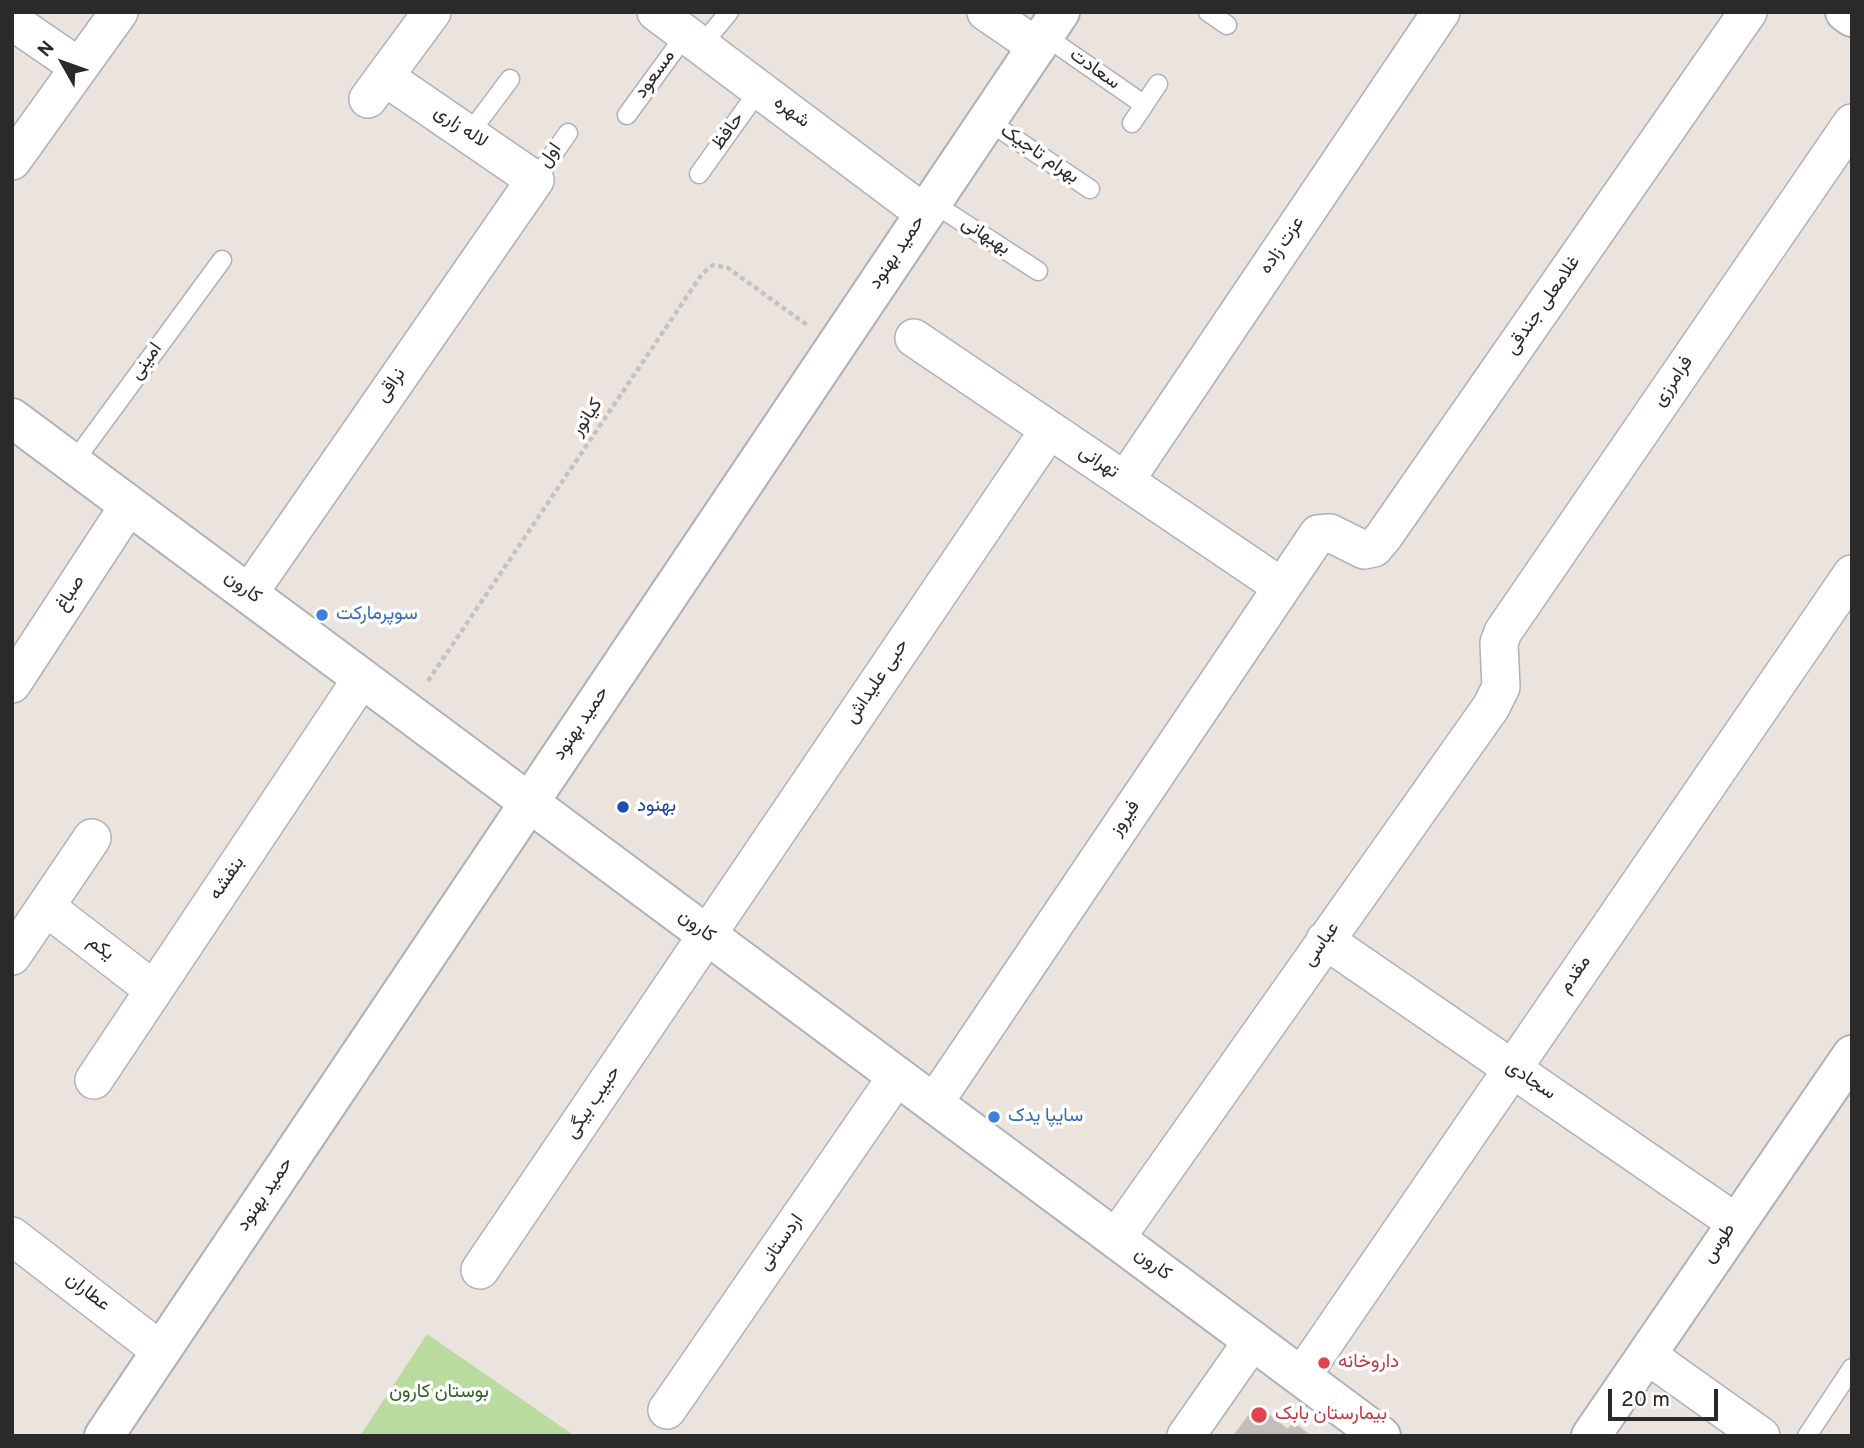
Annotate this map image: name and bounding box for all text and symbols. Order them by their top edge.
north arrow [28,28,98,98]
text: N [33,37,60,62]
street label: سعادت [1064,44,1124,96]
street label: مسعود [631,46,681,104]
street label: شهره [769,92,813,134]
street label: لاله زاری [429,102,491,154]
street label: حافظ [708,109,750,155]
street label: بهرام تاجیک [995,120,1083,190]
street label: اول [534,139,568,173]
street label: حمید بهنود [865,212,931,294]
street label: بهبهانی [956,213,1014,261]
street label: عزت زاده [1256,213,1310,279]
street label: غلامعلی جندقی [1502,252,1586,360]
street label: امینی [126,339,168,385]
street label: فرامرزی [1649,352,1699,412]
street label: نراقی [372,364,412,408]
street label: کیانور [567,395,609,441]
street label: تهرانی [1074,441,1122,485]
street label: کارون [219,567,265,609]
street label: صباغ [51,572,91,616]
place label: سوپرمارکت [336,604,418,626]
marker: سوپرمارکت [314,607,330,623]
street label: حبی علیداش [841,635,915,729]
street label: حمید بهنود [549,683,615,765]
place label: بهنود [637,796,676,818]
street label: فیروز [1106,797,1146,841]
marker: بهنود [615,799,631,815]
street label: بنفشه [205,853,251,905]
street label: کارون [673,906,719,948]
street label: عباسی [1299,918,1345,972]
street label: یکم [82,932,118,966]
street label: مقدم [1555,952,1597,998]
street label: سجادی [1501,1056,1559,1106]
street label: حبیب بیگی [561,1062,627,1144]
place label: سایپا یدک [1008,1106,1083,1128]
marker: سایپا یدک [986,1109,1002,1125]
street label: حمید بهنود [233,1154,299,1236]
street label: اردستانی [754,1210,810,1276]
street label: طوس [1698,1220,1742,1268]
street label: کارون [1129,1244,1175,1286]
street label: عطاران [60,1269,114,1317]
place label: داروخانه [1338,1352,1399,1374]
marker: داروخانه [1316,1355,1332,1371]
scale bar [1612,1374,1722,1418]
park label: بوستان کارون [389,1382,489,1404]
text: 20 m [1621,1387,1670,1414]
place label: بیمارستان بابک [1275,1404,1387,1426]
marker: بیمارستان بابک [1249,1405,1269,1425]

